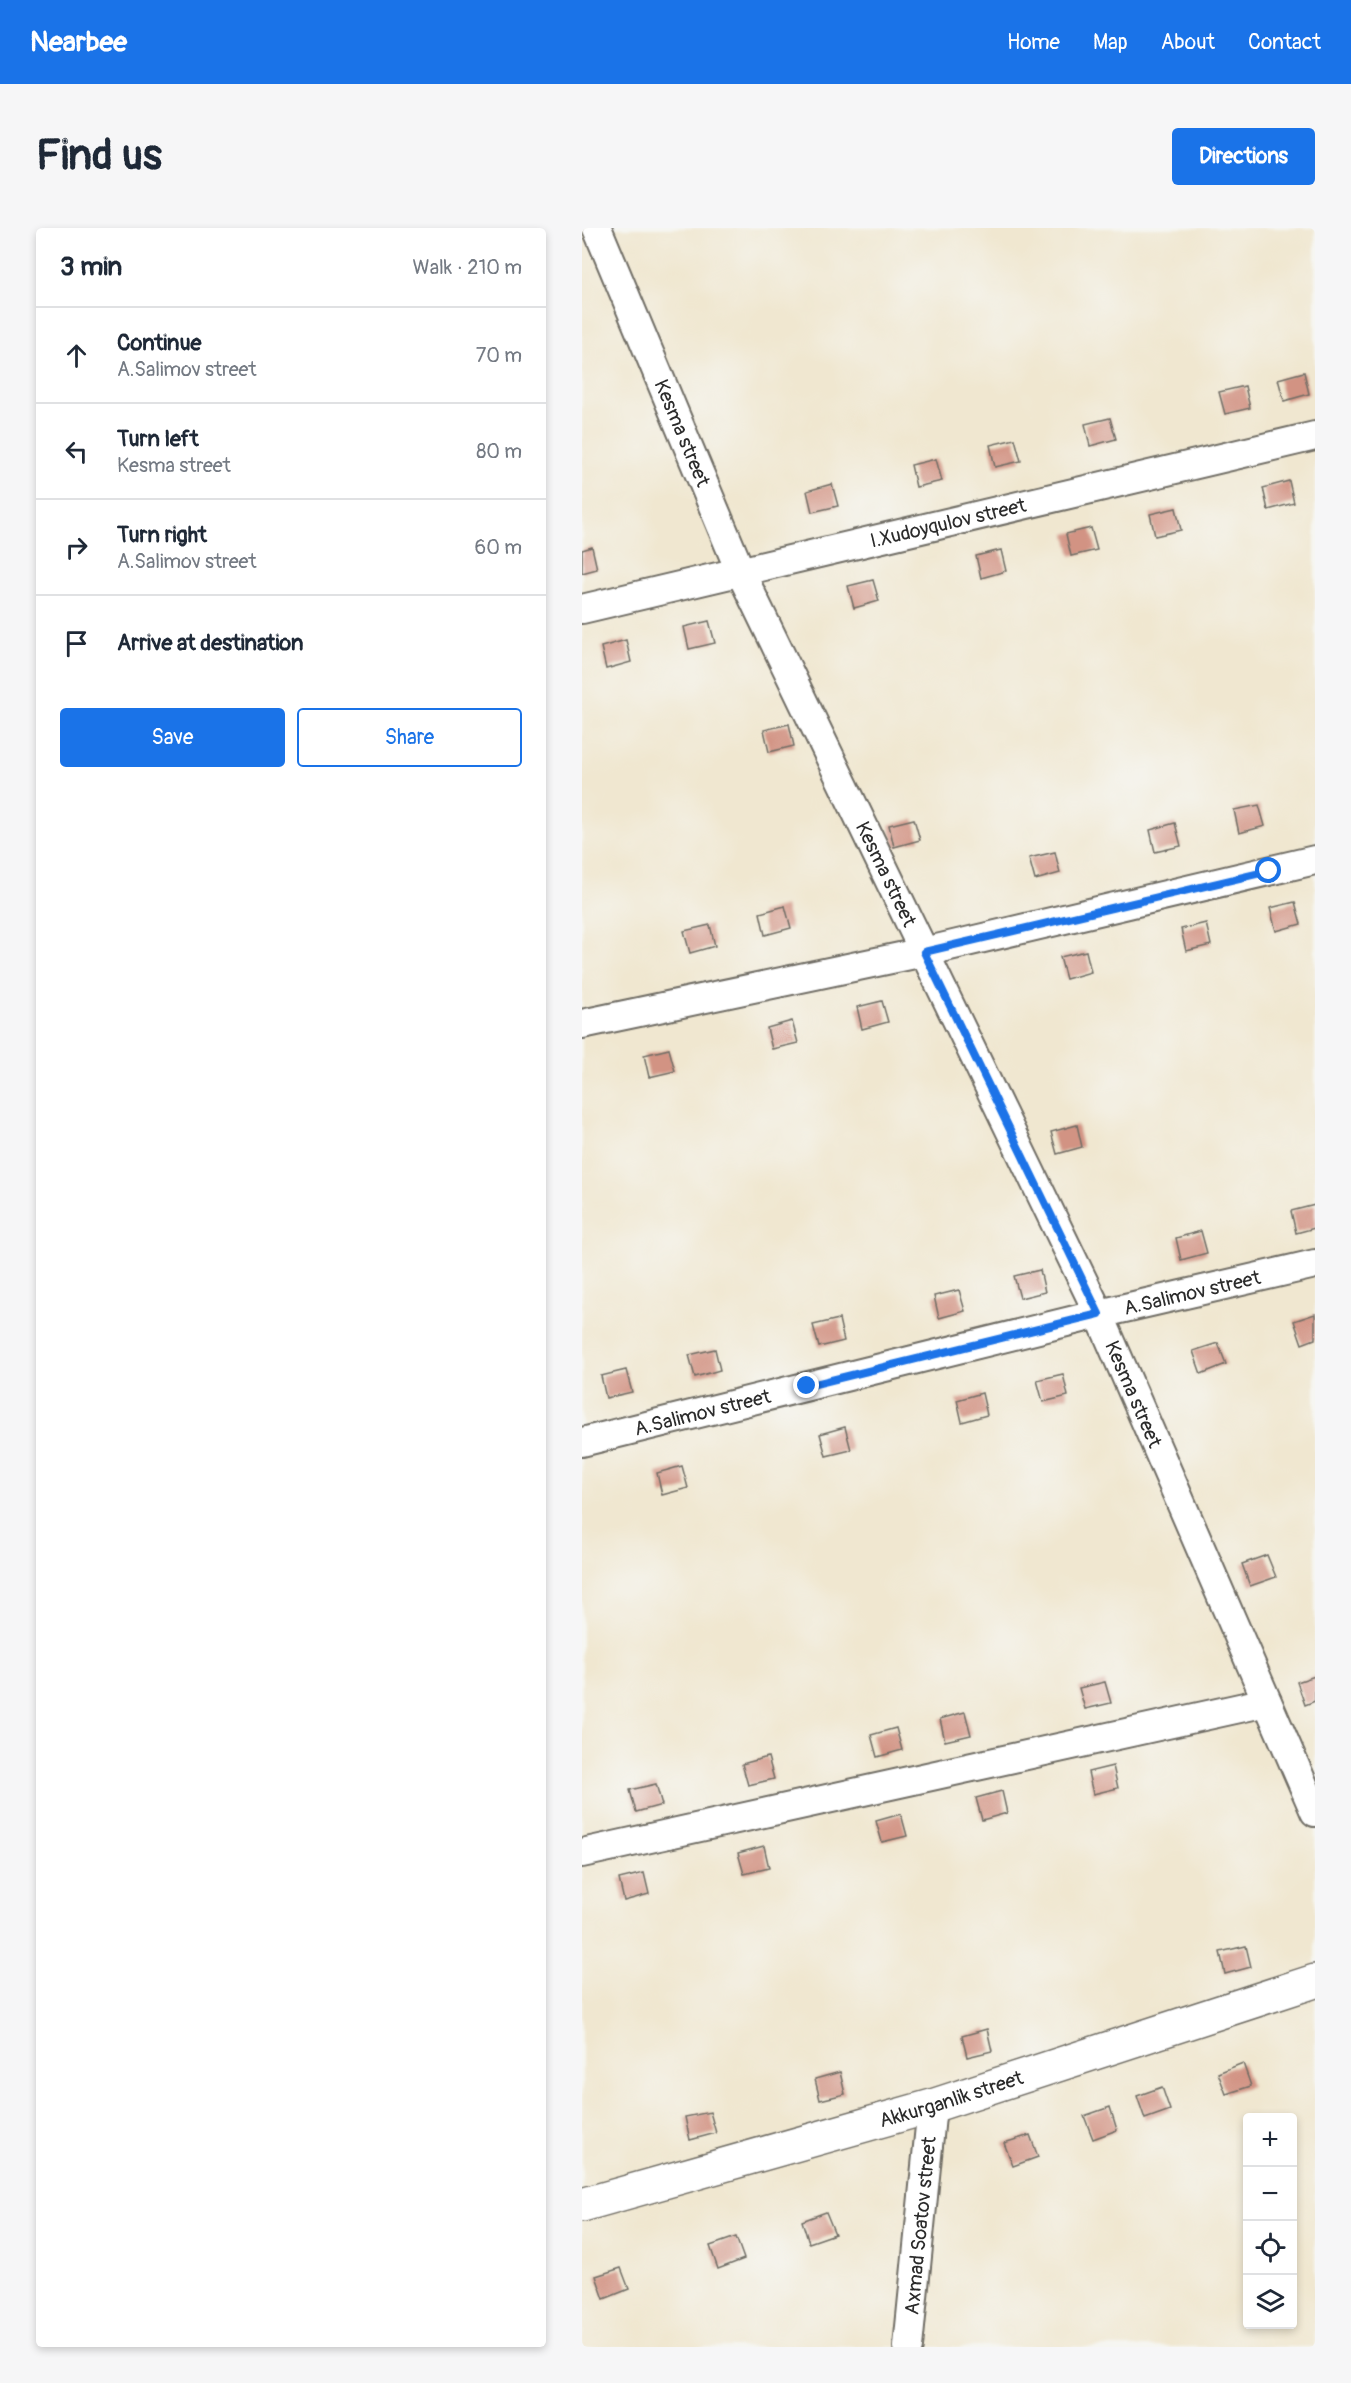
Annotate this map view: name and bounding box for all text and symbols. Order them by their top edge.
text: Nearbee [30,25,127,60]
text: Home [1007,29,1060,56]
text: Map [1093,29,1128,56]
text: About [1161,29,1215,56]
text: Contact [1248,29,1321,56]
button: Directions [1172,128,1315,185]
text: Find us [36,130,162,182]
text: 3 min [60,251,122,283]
text: Walk · 210 m [413,255,522,280]
text: Continue [117,329,201,357]
icon: ahead [60,339,93,372]
text: 70 m [476,343,522,368]
text: A.Salimov street [117,357,257,382]
street label: Kesma street [649,376,716,491]
text: Turn left [117,425,199,453]
icon: left [60,435,93,468]
text: 80 m [476,439,522,464]
text: Kesma street [117,453,231,478]
street label: I.Хudoyqulov street [868,492,1029,554]
text: Turn right [117,521,207,549]
icon: right [60,531,93,564]
text: 60 m [475,535,522,560]
text: A.Salimov street [117,549,257,574]
icon: arrive [60,627,93,660]
text: Arrive at destination [117,629,303,657]
button: Save [60,708,285,767]
button: Share [297,708,522,767]
street label: Kesma street [850,817,922,932]
route start [1255,857,1281,883]
street label: A.Salimov street [1121,1265,1264,1321]
street label: Kesma street [1099,1337,1168,1452]
route end [793,1372,819,1398]
street label: A.Salimov street [632,1384,774,1442]
street label: Akkurganlik street [876,2065,1027,2133]
map controls [1243,2113,1297,2329]
button: + [1243,2113,1297,2167]
street label: Axmad Soatov street [899,2134,942,2316]
button: − [1243,2167,1297,2221]
button: locate [1243,2221,1297,2275]
button: layers [1243,2275,1297,2329]

